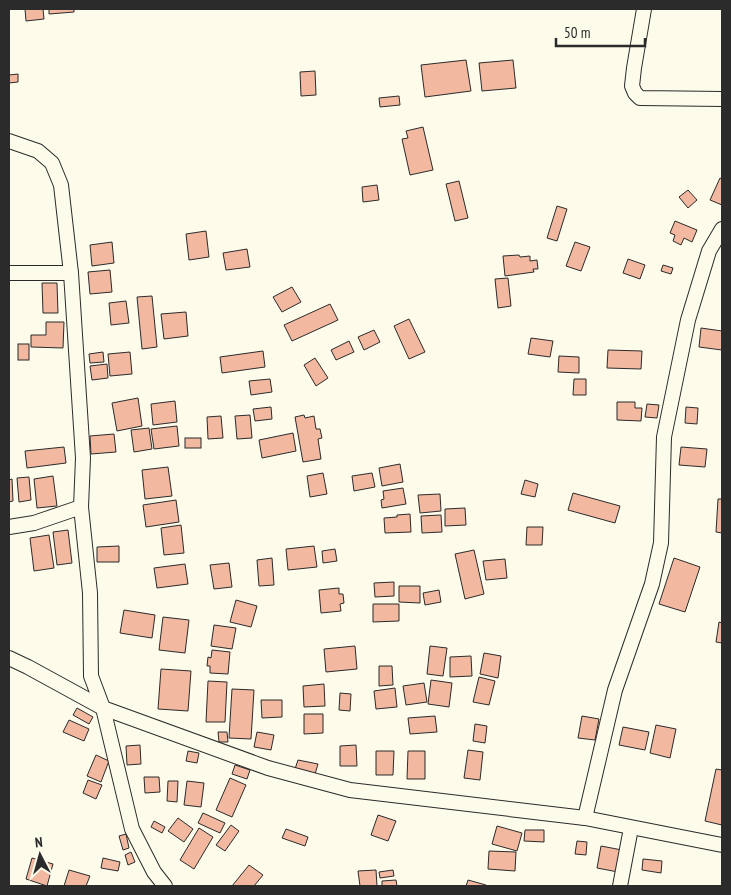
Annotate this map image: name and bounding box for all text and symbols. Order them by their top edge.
scale bar [556,15,645,47]
text: 50 m [564,23,590,42]
north arrow [15,830,65,880]
text: N [34,833,43,851]

